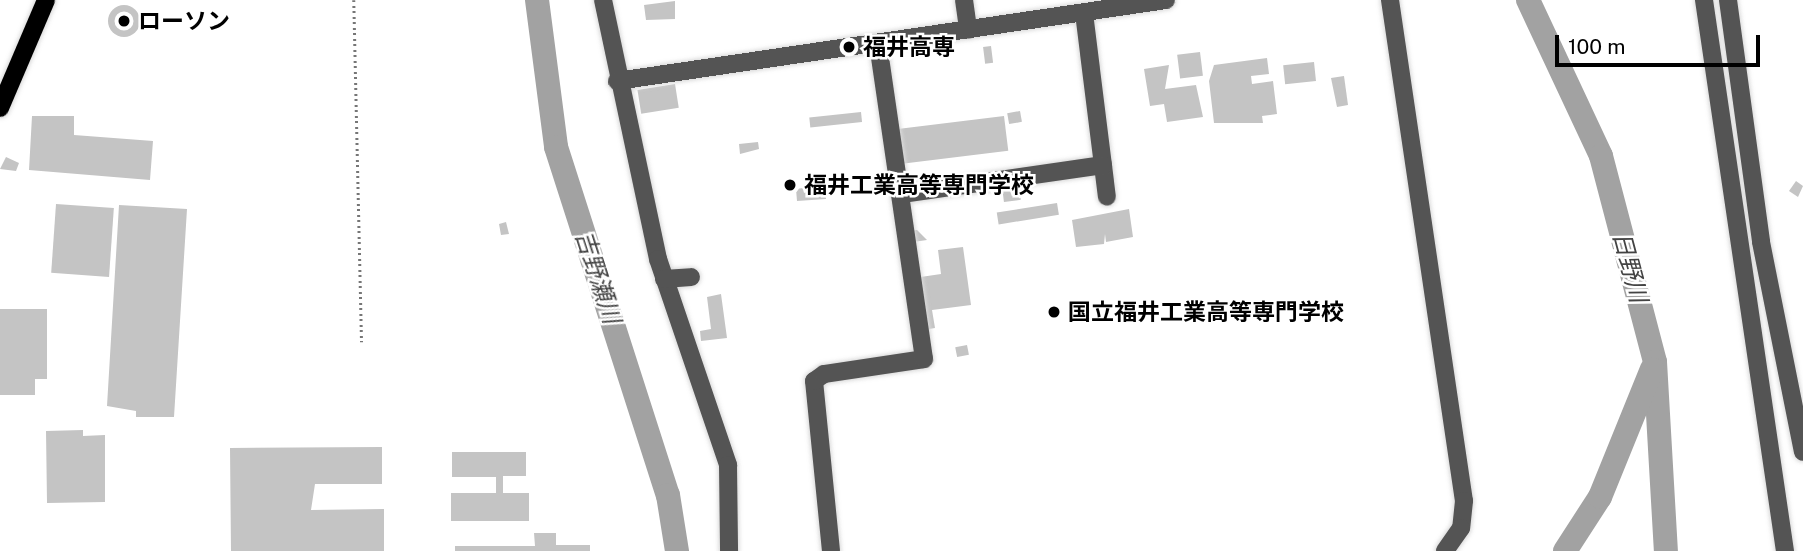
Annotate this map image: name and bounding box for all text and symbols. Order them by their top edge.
place label: ローソン [138,7,230,35]
marker: ローソン [116,13,132,29]
scale bar [1558,21,1763,65]
place label: 福井高専 [863,33,955,61]
text: 100 m [1568,34,1625,59]
marker: 福井高専 [841,39,857,55]
place label: 福井工業高等専門学校 [804,171,1034,199]
marker: 福井工業高等専門学校 [782,177,798,193]
water label: 吉野瀬川 [569,227,627,327]
water label: 日野川 [1607,228,1653,306]
place label: 国立福井工業高等専門学校 [1068,298,1344,326]
marker: 国立福井工業高等専門学校 [1046,304,1062,320]

